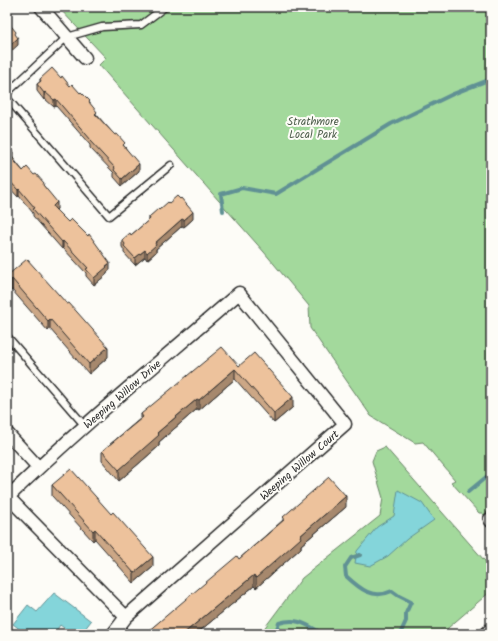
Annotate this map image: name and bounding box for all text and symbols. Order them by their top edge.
park label: Strathmore Local Park [287,113,339,144]
street label: Weeping Willow Drive [80,356,166,434]
street label: Weeping Willow Court [256,426,344,505]

